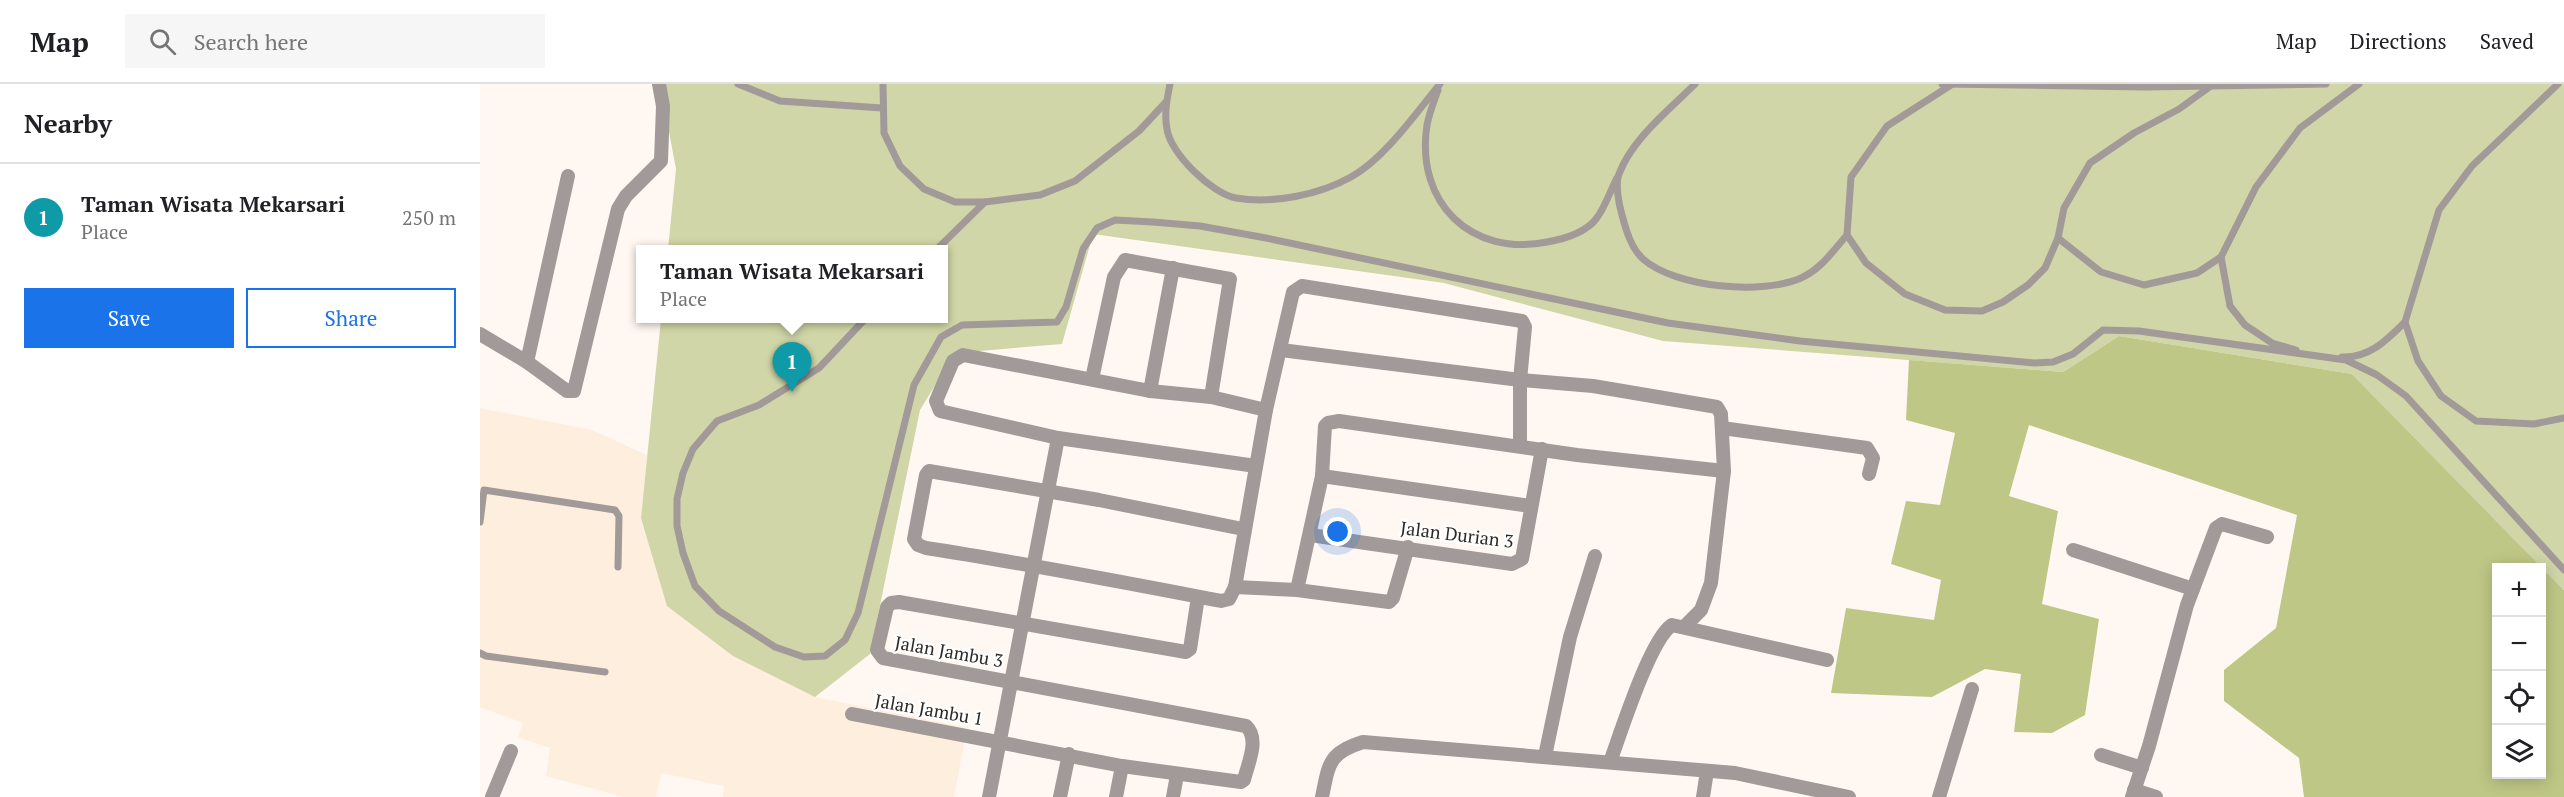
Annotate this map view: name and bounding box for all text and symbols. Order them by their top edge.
search box [125,14,545,68]
text: Map [30,23,89,60]
icon: search [146,25,179,58]
text: Search here [194,27,308,56]
text: Map [2276,27,2317,55]
text: Directions [2350,27,2447,55]
text: Saved [2480,27,2534,55]
text: Nearby [24,106,112,140]
text: Taman Wisata Mekarsari [81,189,345,218]
text: 1 [38,204,49,231]
text: 250 m [402,204,456,231]
text: Place [81,218,128,245]
popup [636,245,948,323]
text: Taman Wisata Mekarsari [660,256,924,285]
text: Place [660,285,707,312]
button: Save [24,288,234,348]
button: Share [246,288,456,348]
pin: 1 [772,342,812,392]
street label: Jalan Durian 3 [1399,515,1515,553]
your location [1323,517,1352,546]
map controls [2492,563,2546,779]
button: + [2492,563,2546,617]
button: − [2492,617,2546,671]
street label: Jalan Jambu 3 [893,630,1005,672]
button: locate [2492,671,2546,725]
street label: Jalan Jambu 1 [873,688,985,730]
button: layers [2492,725,2546,779]

